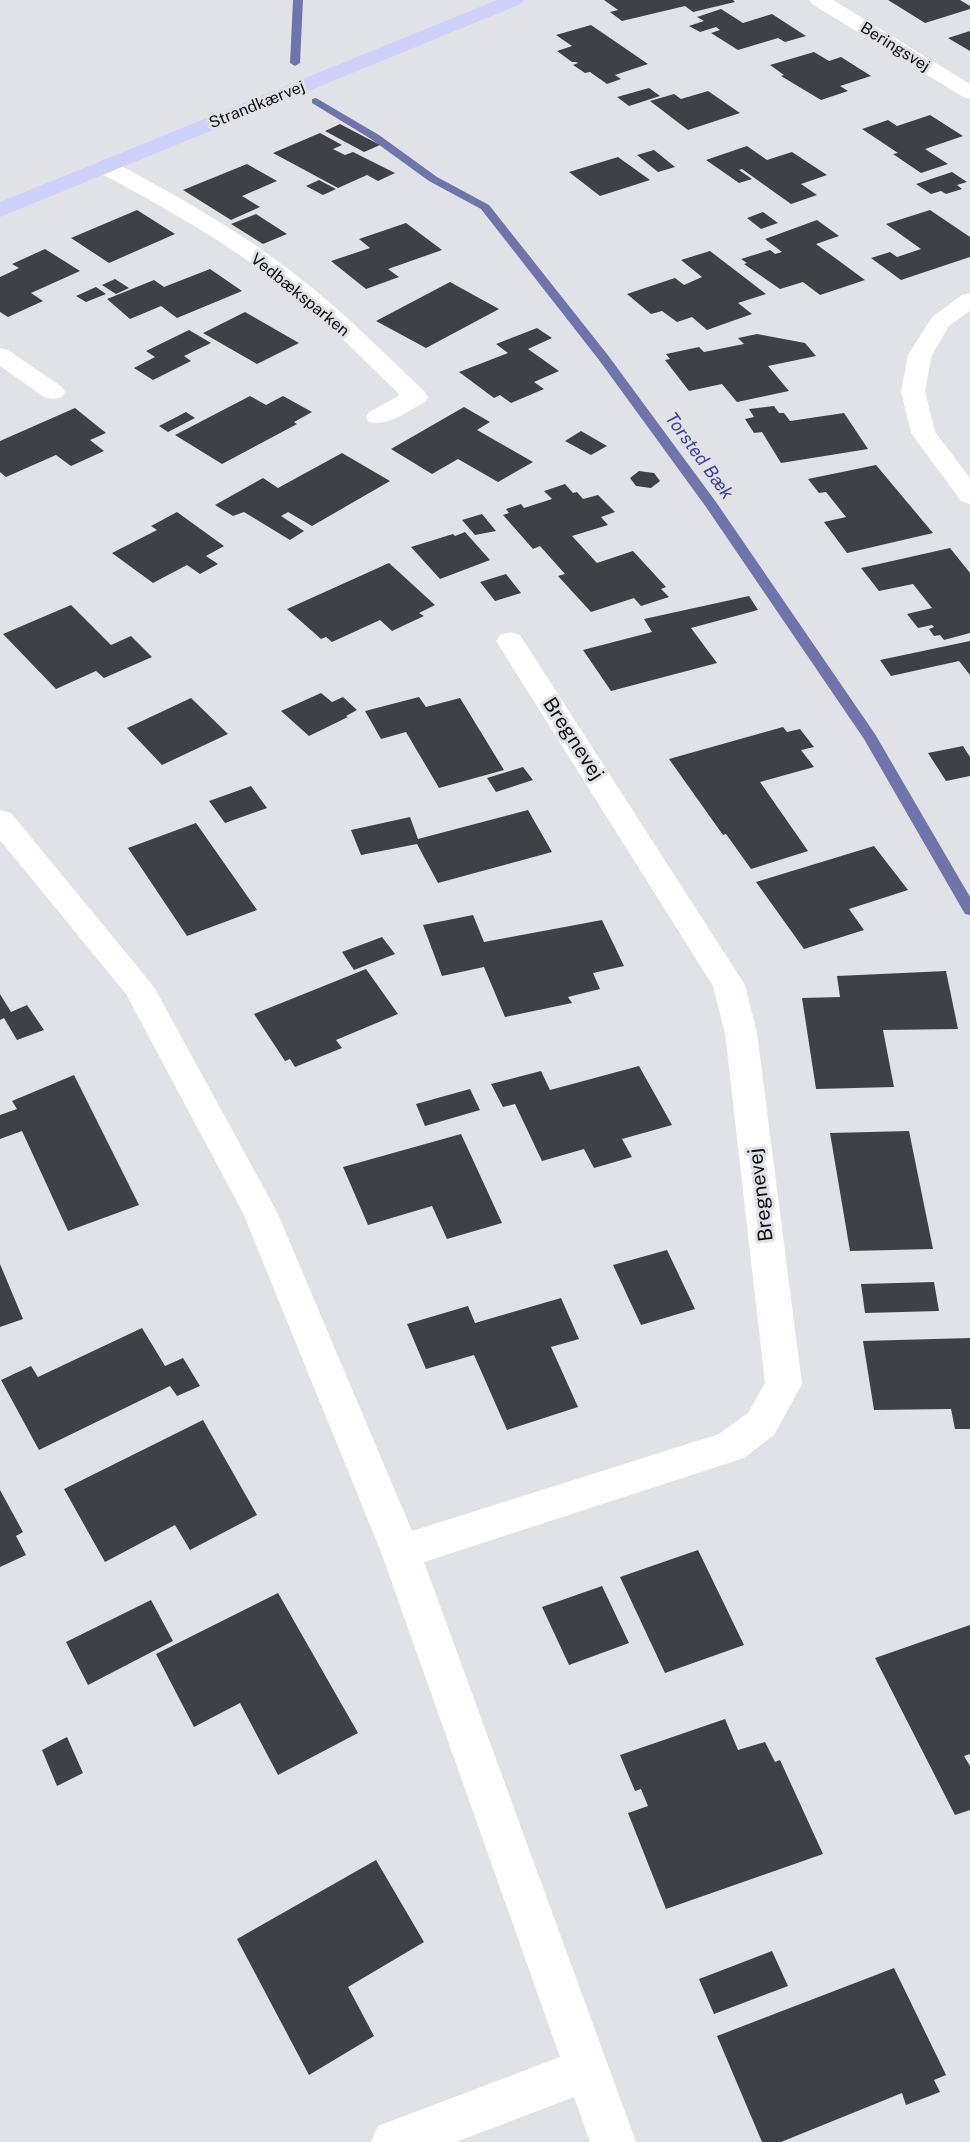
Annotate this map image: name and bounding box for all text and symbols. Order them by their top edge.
street label: Beringsvej [857,18,933,76]
street label: Strandkærvej [206,77,308,133]
street label: Vedbæksparken [247,249,353,341]
water label: Torsted Bæk [660,408,738,504]
street label: Bregnevej [537,693,609,785]
street label: Bregnevej [743,1147,779,1243]

